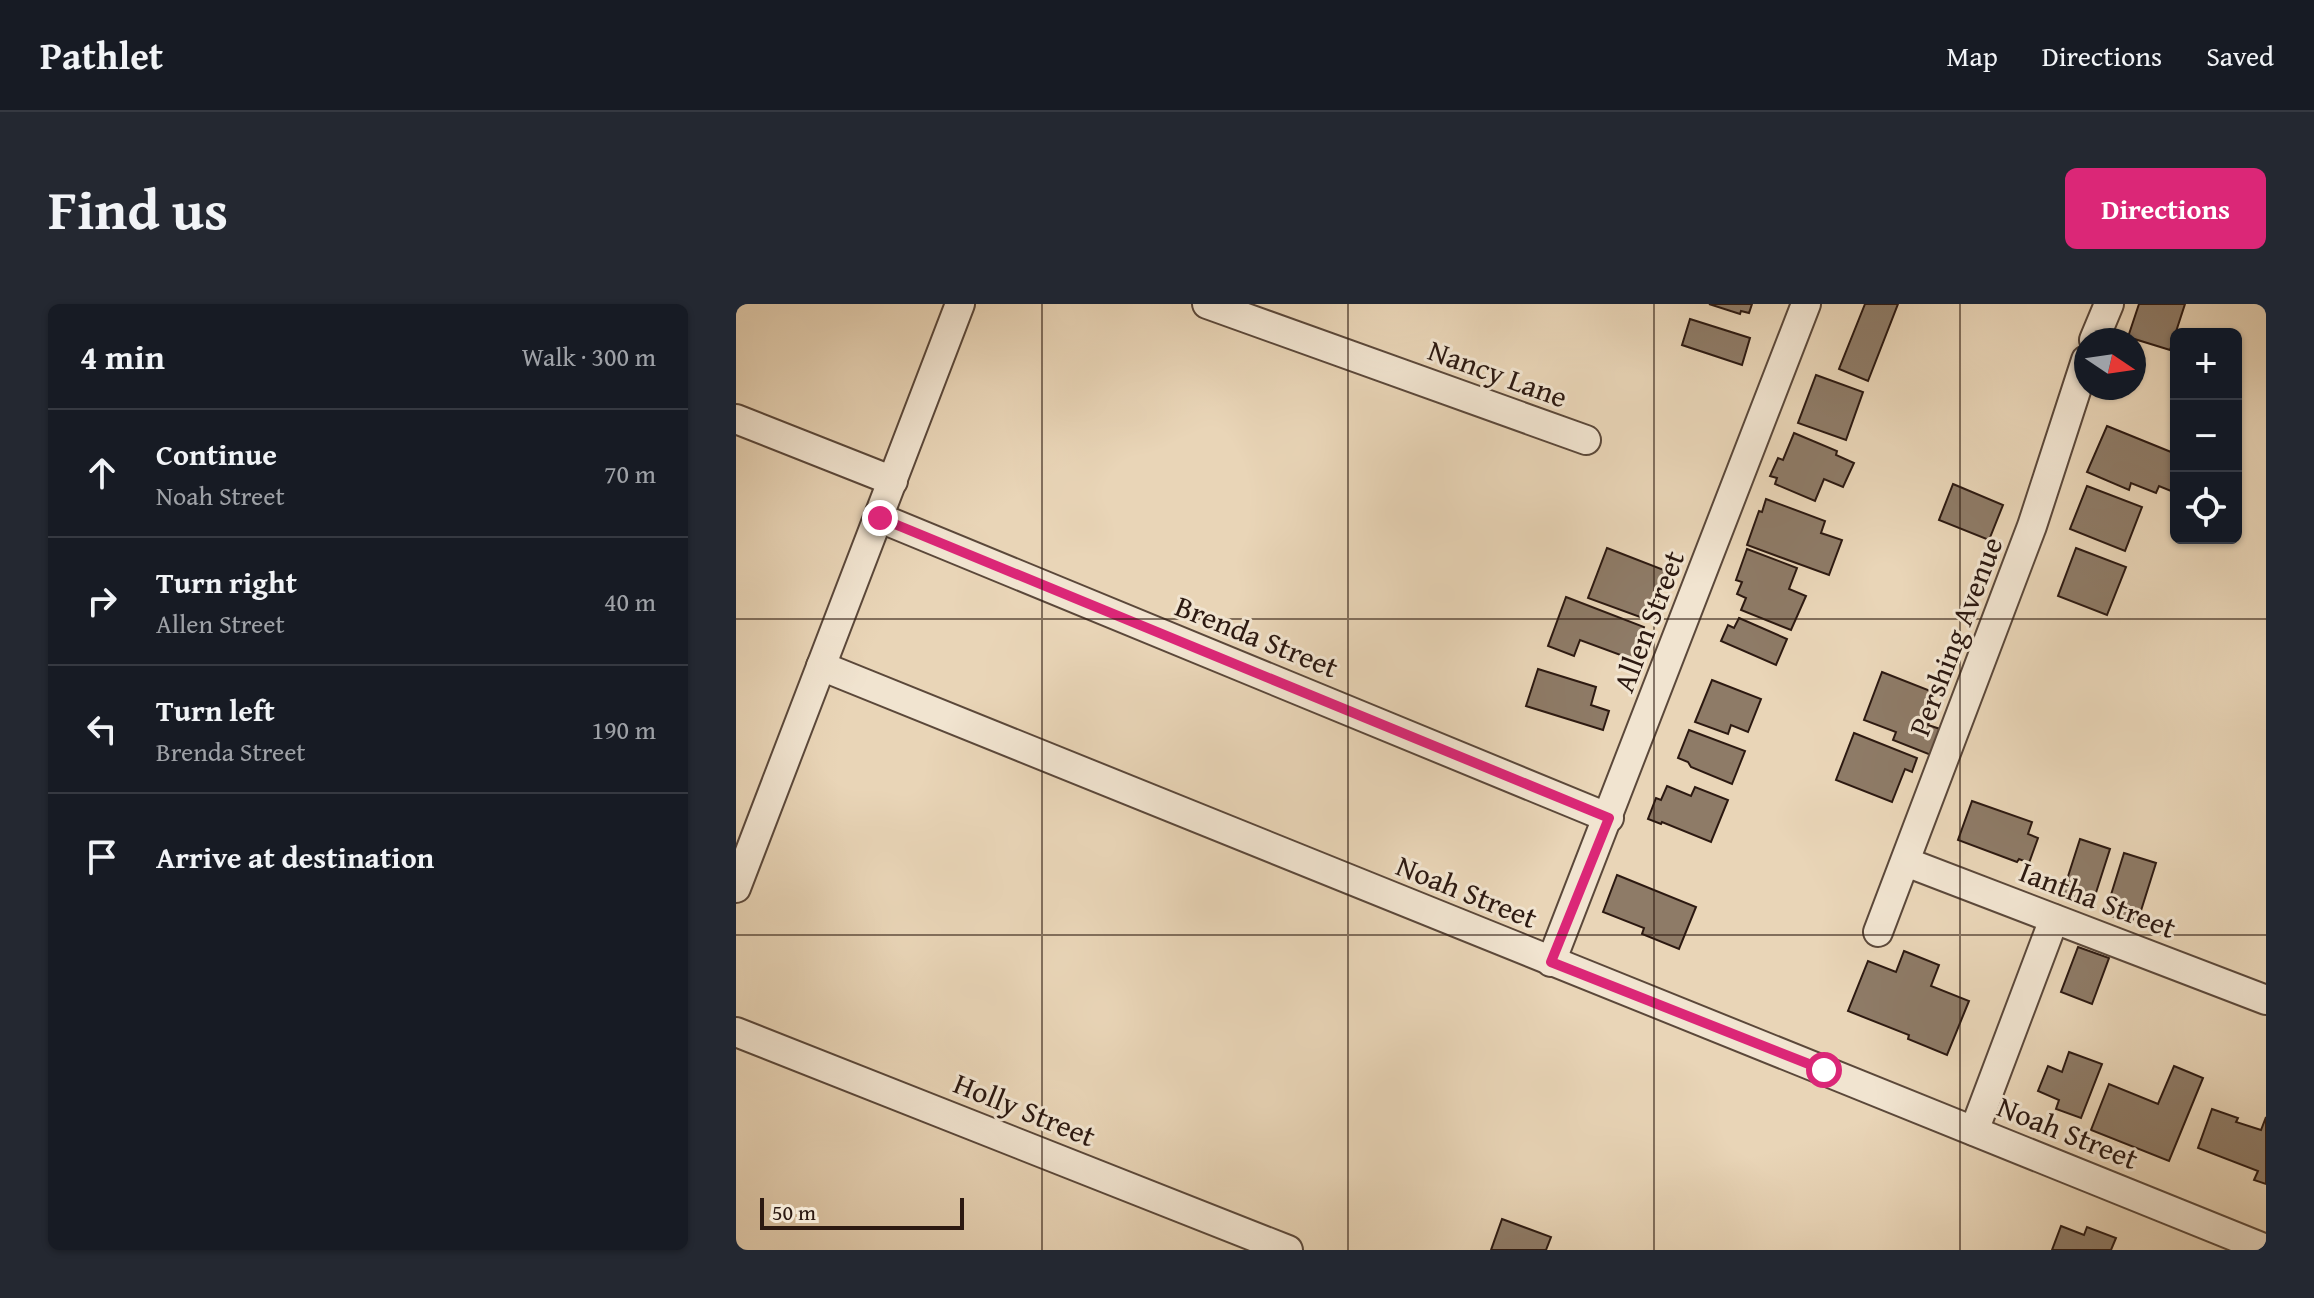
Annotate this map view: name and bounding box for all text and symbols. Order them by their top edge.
text: Pathlet [40,27,163,83]
text: Map [1946,35,1998,76]
text: Directions [2042,35,2162,76]
text: Saved [2206,35,2274,76]
text: Find us [48,167,228,250]
button: Directions [2065,168,2266,249]
street label: Nancy Lane [1422,327,1574,419]
north arrow [2074,328,2146,400]
map controls [2170,328,2242,544]
button: + [2170,328,2242,400]
text: 4 min [80,332,165,381]
text: Walk · 300 m [522,337,656,376]
button: − [2170,400,2242,472]
text: Continue [156,432,277,476]
icon: ahead [80,451,124,495]
text: 70 m [604,454,656,493]
button: locate [2170,472,2242,544]
text: Noah Street [156,476,285,515]
route end [862,500,898,536]
street label: Pershing Avenue [1897,530,2013,742]
street label: Allen Street [1601,543,1695,698]
text: Turn right [156,560,297,604]
icon: right [80,579,124,623]
text: 40 m [604,582,656,621]
street label: Brenda Street [1169,583,1346,689]
text: Allen Street [156,604,285,643]
text: Turn left [156,688,275,732]
icon: left [80,707,124,751]
text: 190 m [591,710,656,749]
text: Brenda Street [156,732,306,771]
icon: arrive [80,835,124,879]
text: Arrive at destination [156,835,434,879]
street label: Noah Street [1390,843,1544,939]
street label: Iantha Street [2013,849,2183,949]
route start [1806,1052,1842,1088]
street label: Holly Street [947,1061,1103,1158]
street label: Noah Street [1991,1084,2145,1180]
scale bar [760,1194,964,1230]
text: 50 m [772,1196,816,1228]

